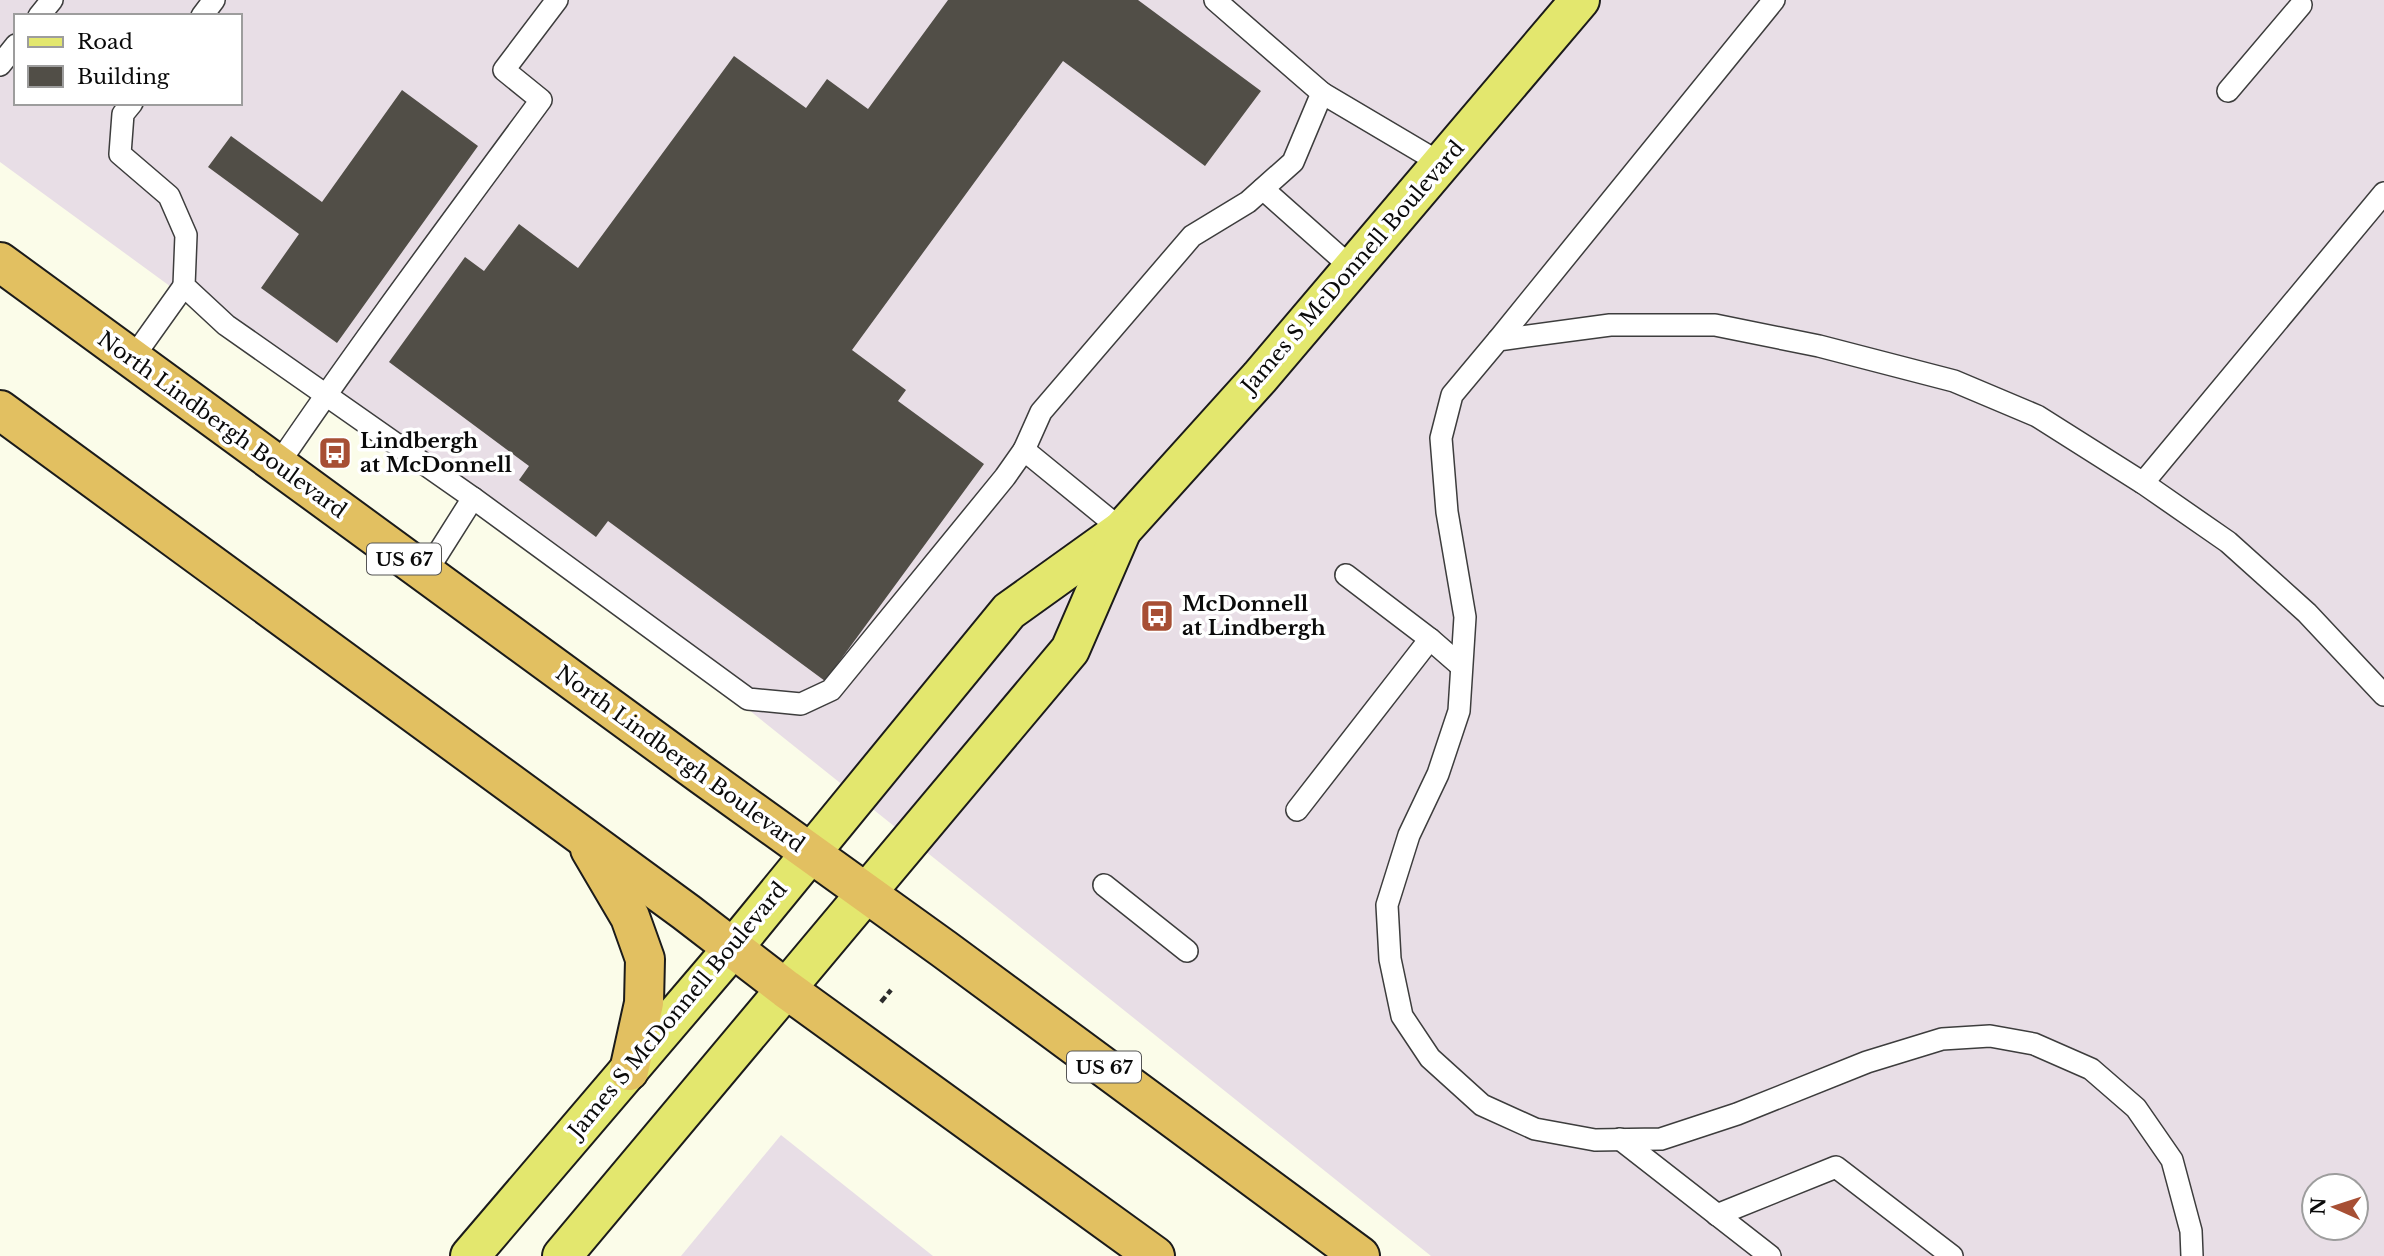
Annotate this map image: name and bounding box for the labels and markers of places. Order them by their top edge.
place label: Lindbergh at McDonnell [360,428,513,478]
bus stop icon: Lindbergh at McDonnell [316,434,354,472]
place label: McDonnell at Lindbergh [1182,591,1326,641]
bus stop icon: McDonnell at Lindbergh [1138,597,1176,635]

